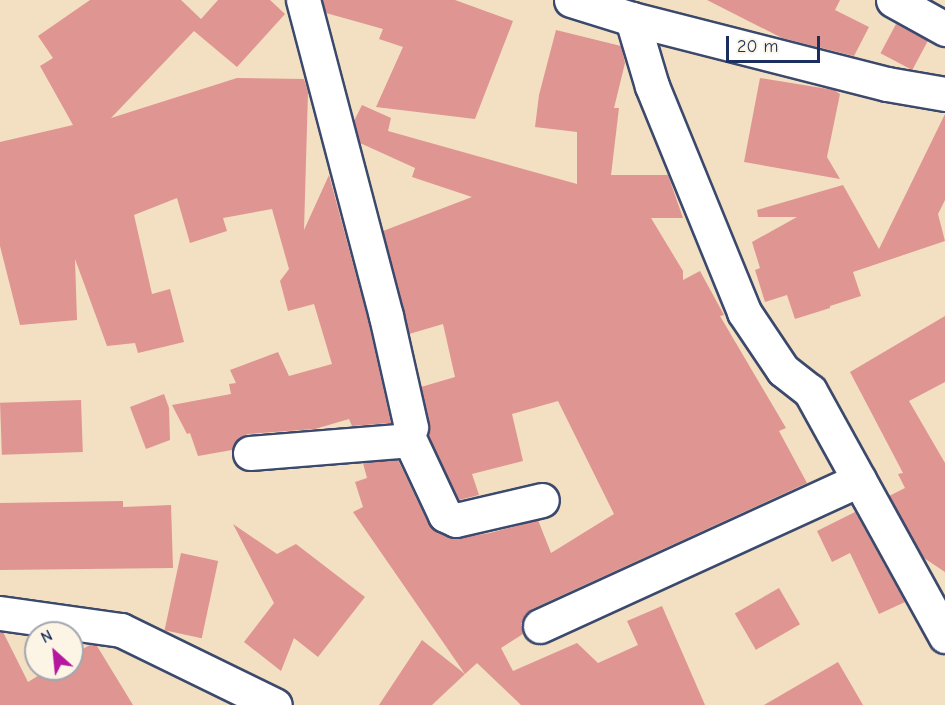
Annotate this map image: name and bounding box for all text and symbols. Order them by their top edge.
scale bar [729,24,824,62]
text: 20 m [737,36,778,57]
north arrow [24,621,84,681]
text: N [38,626,55,647]

